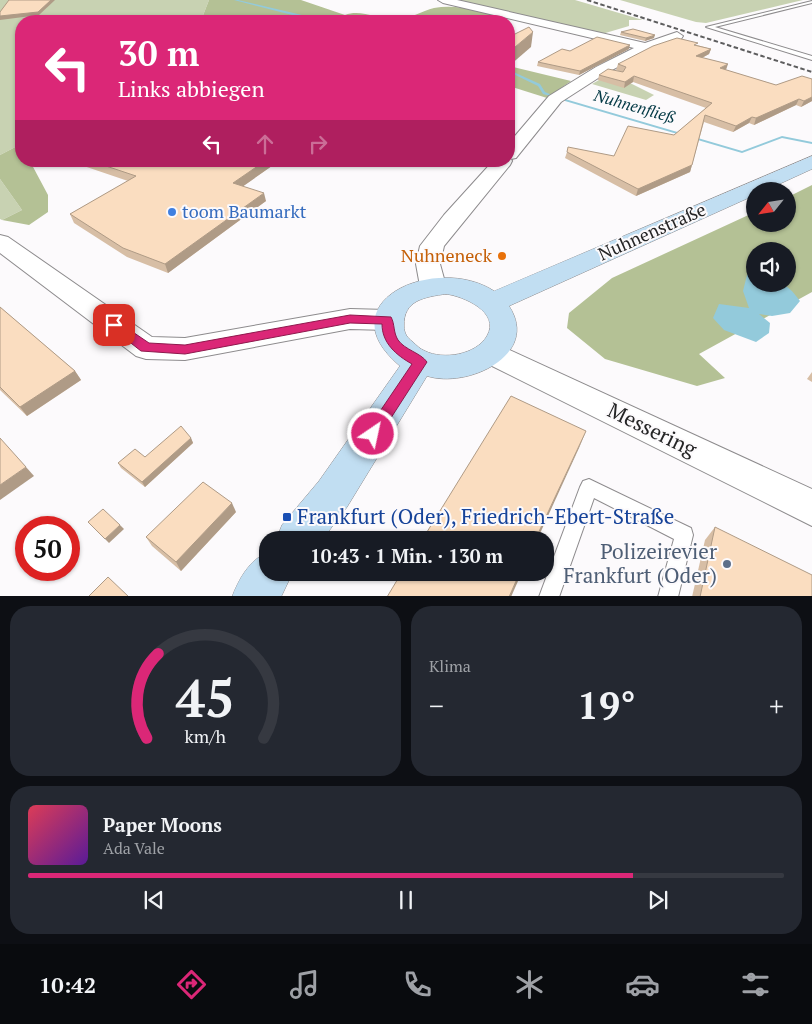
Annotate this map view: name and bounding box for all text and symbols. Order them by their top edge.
text: 30 m [118,30,199,76]
icon: left [35,35,100,100]
text: Links abbiegen [118,74,264,103]
water label: Nuhnenfließ [591,84,679,128]
icon: left [198,130,226,158]
icon: ahead [251,130,279,158]
icon: right [304,130,332,158]
north arrow [746,182,796,232]
map controls [746,182,796,292]
street label: Nuhnenstraße [594,197,709,266]
place label: toom Baumarkt [182,199,307,223]
marker: toom Baumarkt [166,206,178,218]
button: sound [746,242,796,292]
place label: Nuhneneck [401,243,493,267]
marker: Nuhneneck [496,250,508,262]
pin [93,304,135,346]
icon: arrive [100,311,128,339]
street label: Messering [603,396,702,463]
position arrow [346,407,398,459]
place label: Frankfurt (Oder), Friedrich-Ebert-Straße [297,502,674,530]
marker: Frankfurt (Oder), Friedrich-Ebert-Straße [281,511,293,523]
speed limit sign: 50 [15,516,80,581]
place label: Polizeirevier Frankfurt (Oder) [563,537,717,589]
text: 10:43 · 1 Min. · 130 m [310,543,503,568]
marker: Polizeirevier Frankfurt (Oder) [721,558,733,570]
text: Klima [429,655,471,677]
text: 45 [176,663,235,732]
text: 19° [577,680,636,730]
text: − [429,687,444,724]
text: + [769,687,784,724]
text: km/h [185,724,227,748]
text: Paper Moons [103,812,222,837]
text: Ada Vale [103,837,165,859]
icon: previous [140,886,168,914]
icon: pause [392,886,420,914]
icon: next [644,886,672,914]
icon: directions [174,967,209,1002]
icon: music [287,967,322,1002]
icon: phone [400,967,435,1002]
icon: climate [512,967,547,1002]
icon: car [625,967,660,1002]
icon: filters [738,967,773,1002]
text: 10:42 [39,970,96,999]

